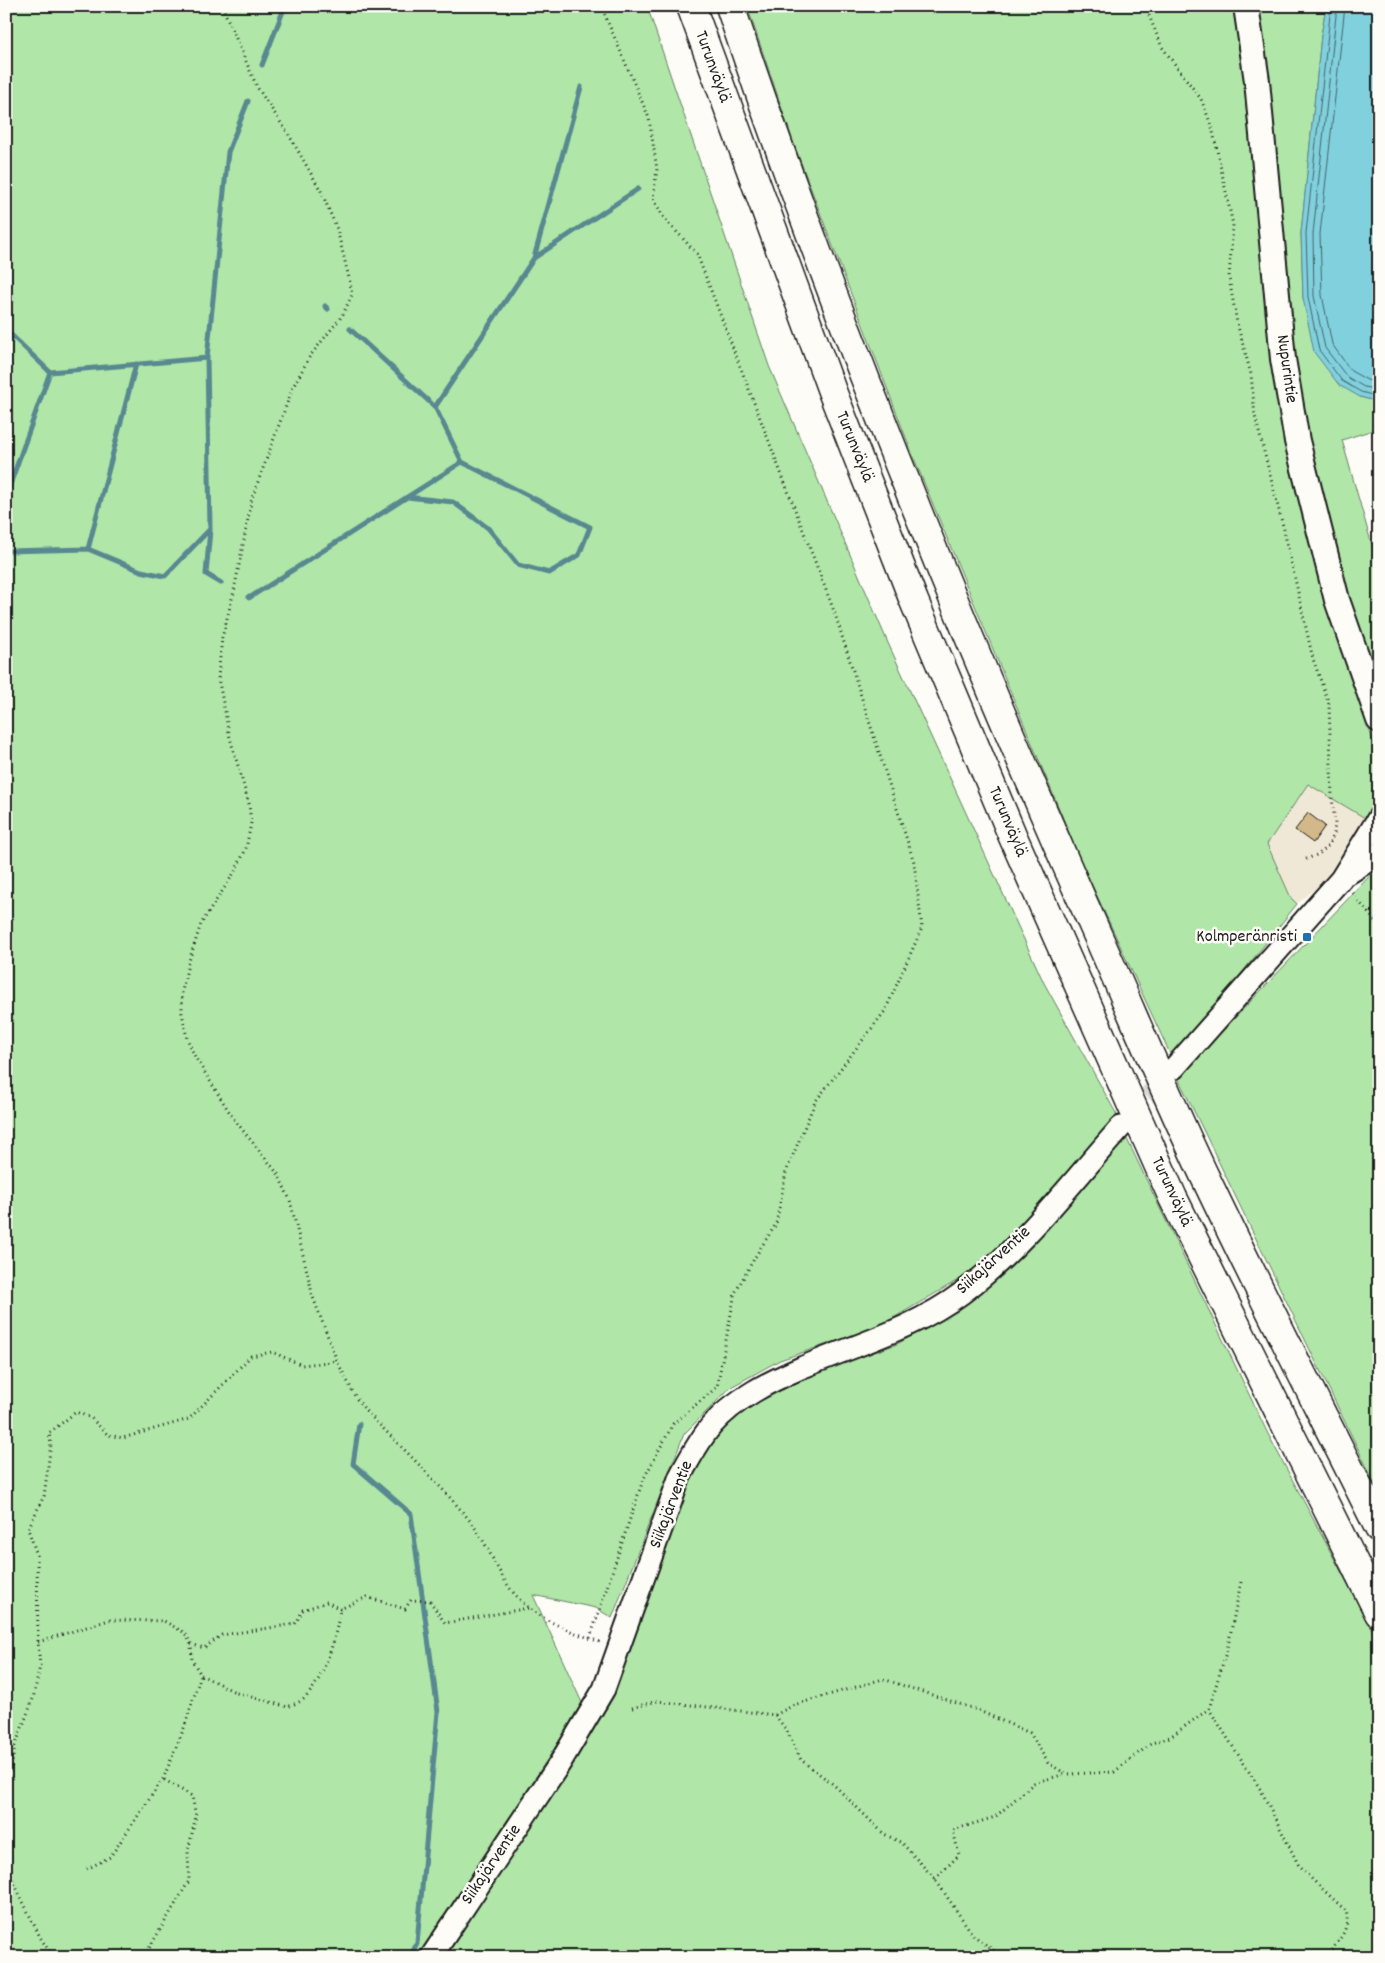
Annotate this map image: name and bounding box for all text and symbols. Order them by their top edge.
street label: Turunväylä [687,28,737,106]
street label: Nupurintie [1269,333,1303,405]
street label: Turunväylä [828,408,880,486]
street label: Turunväylä [981,783,1033,861]
place label: Kolmperänristi [1196,925,1297,950]
marker: Kolmperänristi [1301,931,1313,943]
street label: Turunväylä [1144,1153,1198,1231]
street label: Siikajärventie [951,1221,1037,1301]
street label: Siikajärventie [644,1457,700,1553]
street label: Siikajärventie [456,1820,528,1910]

